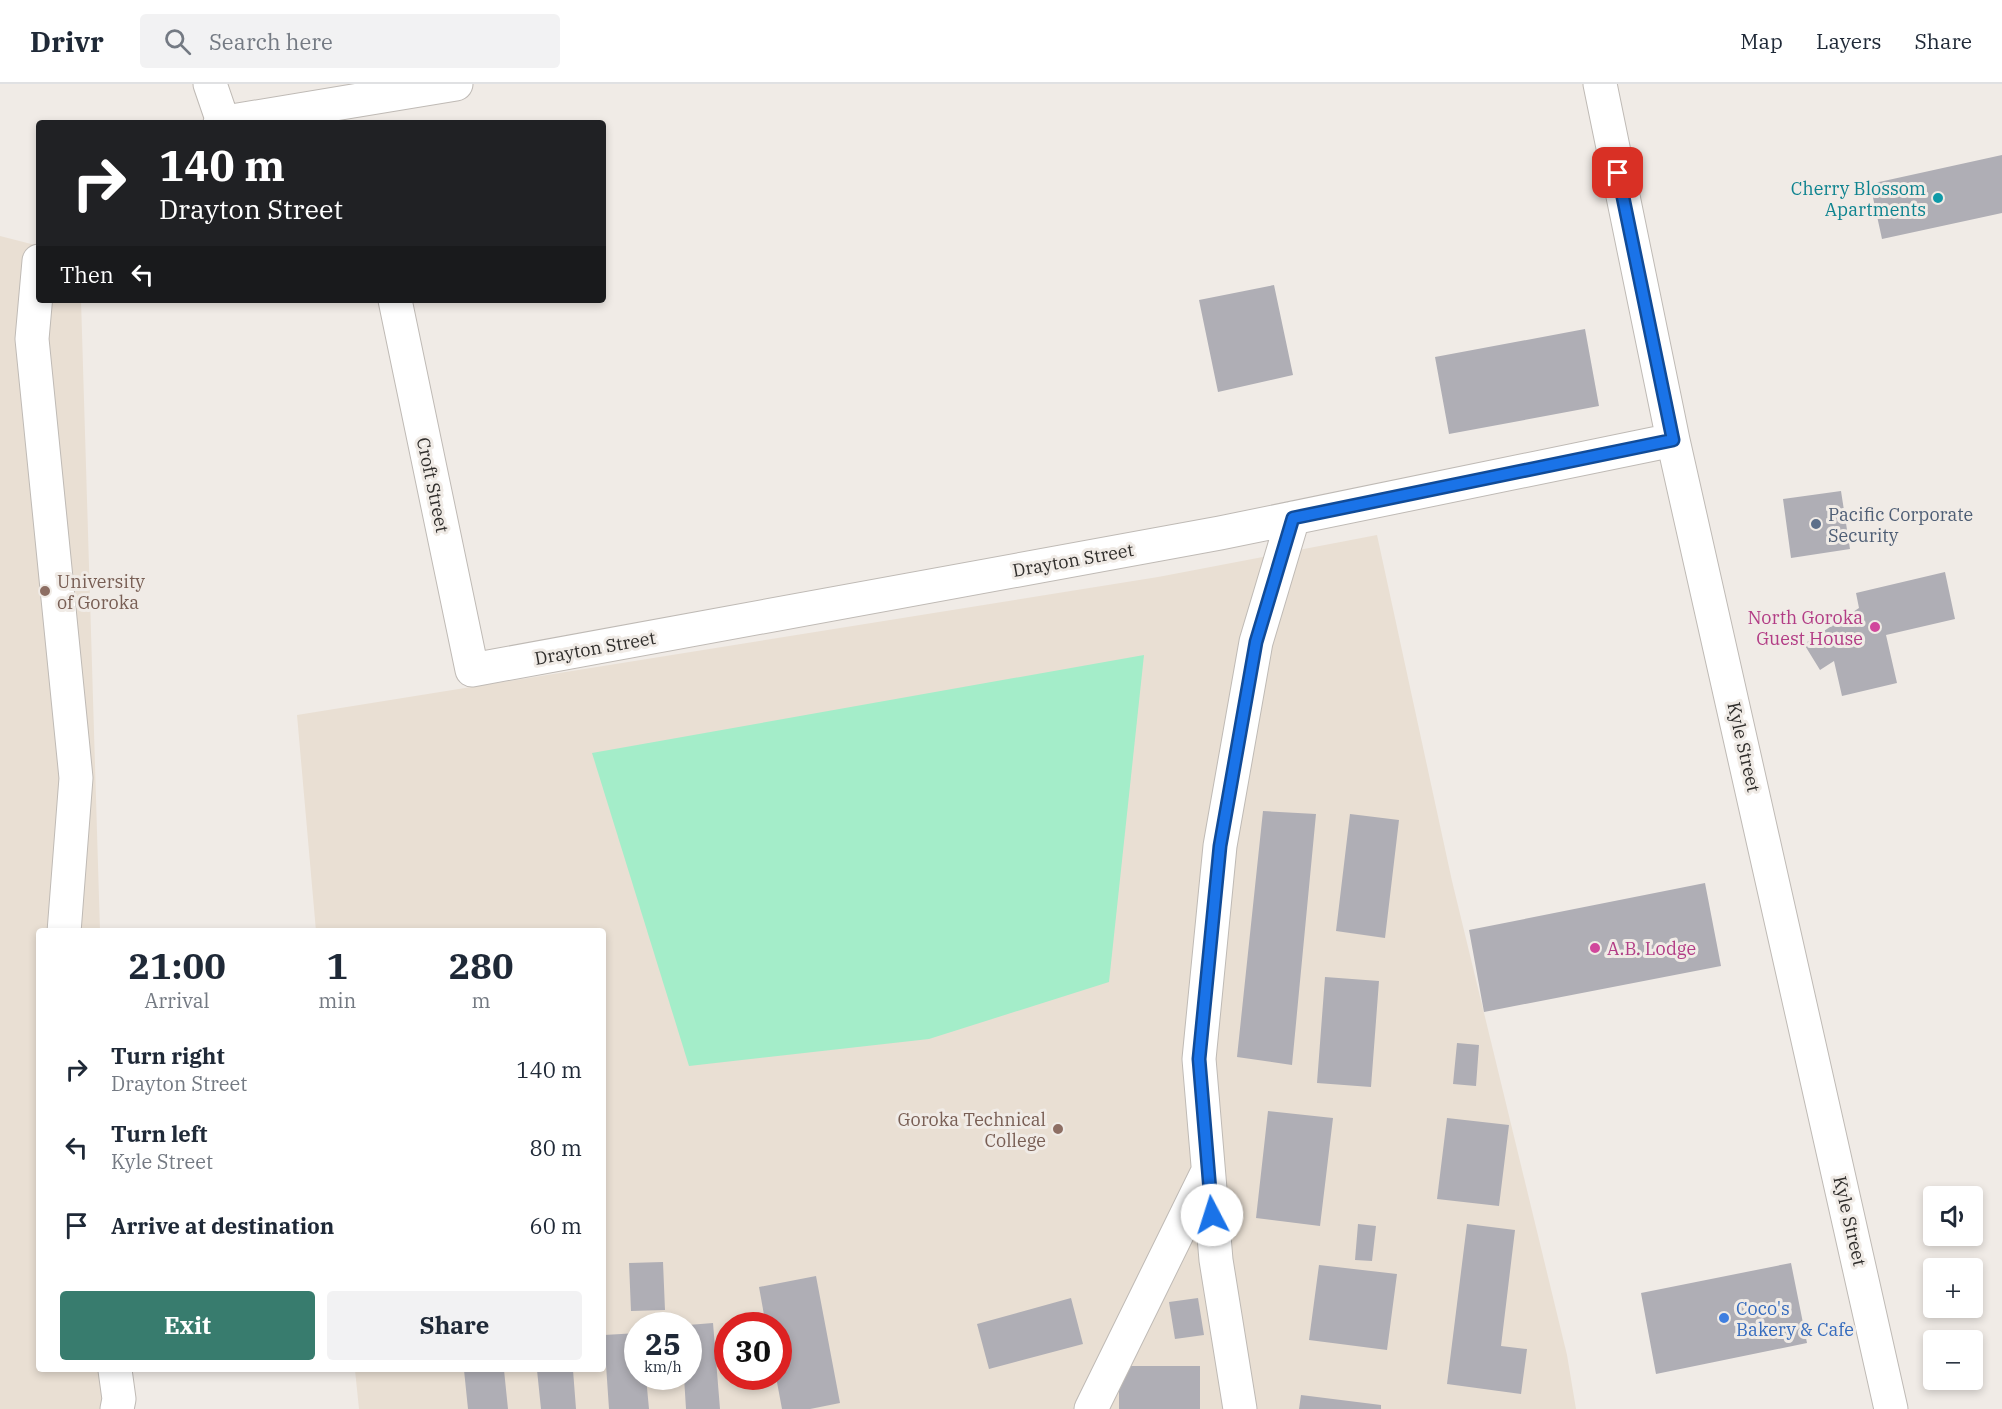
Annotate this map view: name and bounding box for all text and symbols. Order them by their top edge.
search box [140,14,560,68]
text: Drivr [30,23,104,60]
icon: search [161,25,194,58]
text: Search here [209,27,333,56]
text: Map [1740,27,1783,55]
text: Layers [1816,27,1882,55]
text: Share [1915,27,1972,55]
text: 140 m [159,138,285,193]
icon: right [60,144,138,222]
pin [1592,147,1643,198]
icon: arrive [1601,156,1634,189]
place label: Cherry Blossom Apartments [1791,177,1926,221]
text: Drayton Street [159,191,343,226]
marker: Cherry Blossom Apartments [1931,191,1945,205]
icon: left [126,258,159,291]
text: Then [60,260,114,289]
street label: Croft Street [412,435,454,535]
place label: Pacific Corporate Security [1828,503,1973,547]
marker: Pacific Corporate Security [1809,517,1823,531]
street label: Drayton Street [1011,538,1135,582]
place label: University of Goroka [57,570,145,614]
marker: University of Goroka [38,584,52,598]
place label: North Goroka Guest House [1747,606,1863,650]
marker: North Goroka Guest House [1868,620,1882,634]
street label: Drayton Street [533,626,657,670]
street label: Kyle Street [1722,700,1766,794]
place label: A.B. Lodge [1607,937,1696,960]
marker: A.B. Lodge [1588,941,1602,955]
text: 21:00 [128,942,226,989]
text: 1 [326,942,348,989]
text: 280 [449,942,514,989]
text: Arrival [145,987,210,1014]
text: min [318,987,356,1014]
text: m [472,987,491,1014]
text: Turn right [111,1041,225,1070]
icon: right [60,1053,93,1086]
text: 140 m [516,1055,582,1084]
text: Drayton Street [111,1070,247,1097]
place label: Goroka Technical College [898,1108,1046,1152]
text: Turn left [111,1119,207,1148]
marker: Goroka Technical College [1051,1122,1065,1136]
icon: left [60,1131,93,1164]
text: 80 m [530,1133,582,1162]
text: Kyle Street [111,1148,213,1175]
street label: Kyle Street [1828,1174,1872,1268]
position arrow [1180,1183,1244,1247]
map controls [1923,1186,1983,1390]
button: sound [1923,1186,1983,1246]
icon: arrive [60,1209,93,1242]
text: Arrive at destination [111,1211,334,1240]
text: 60 m [530,1211,582,1240]
button: + [1923,1258,1983,1318]
button: Exit [60,1291,315,1360]
button: Share [327,1291,582,1360]
place label: Coco's Bakery & Cafe [1736,1297,1854,1341]
marker: Coco's Bakery & Cafe [1717,1311,1731,1325]
speed limit sign: 30 [714,1312,792,1390]
text: 25 [645,1324,681,1363]
button: − [1923,1330,1983,1390]
text: km/h [644,1357,682,1376]

